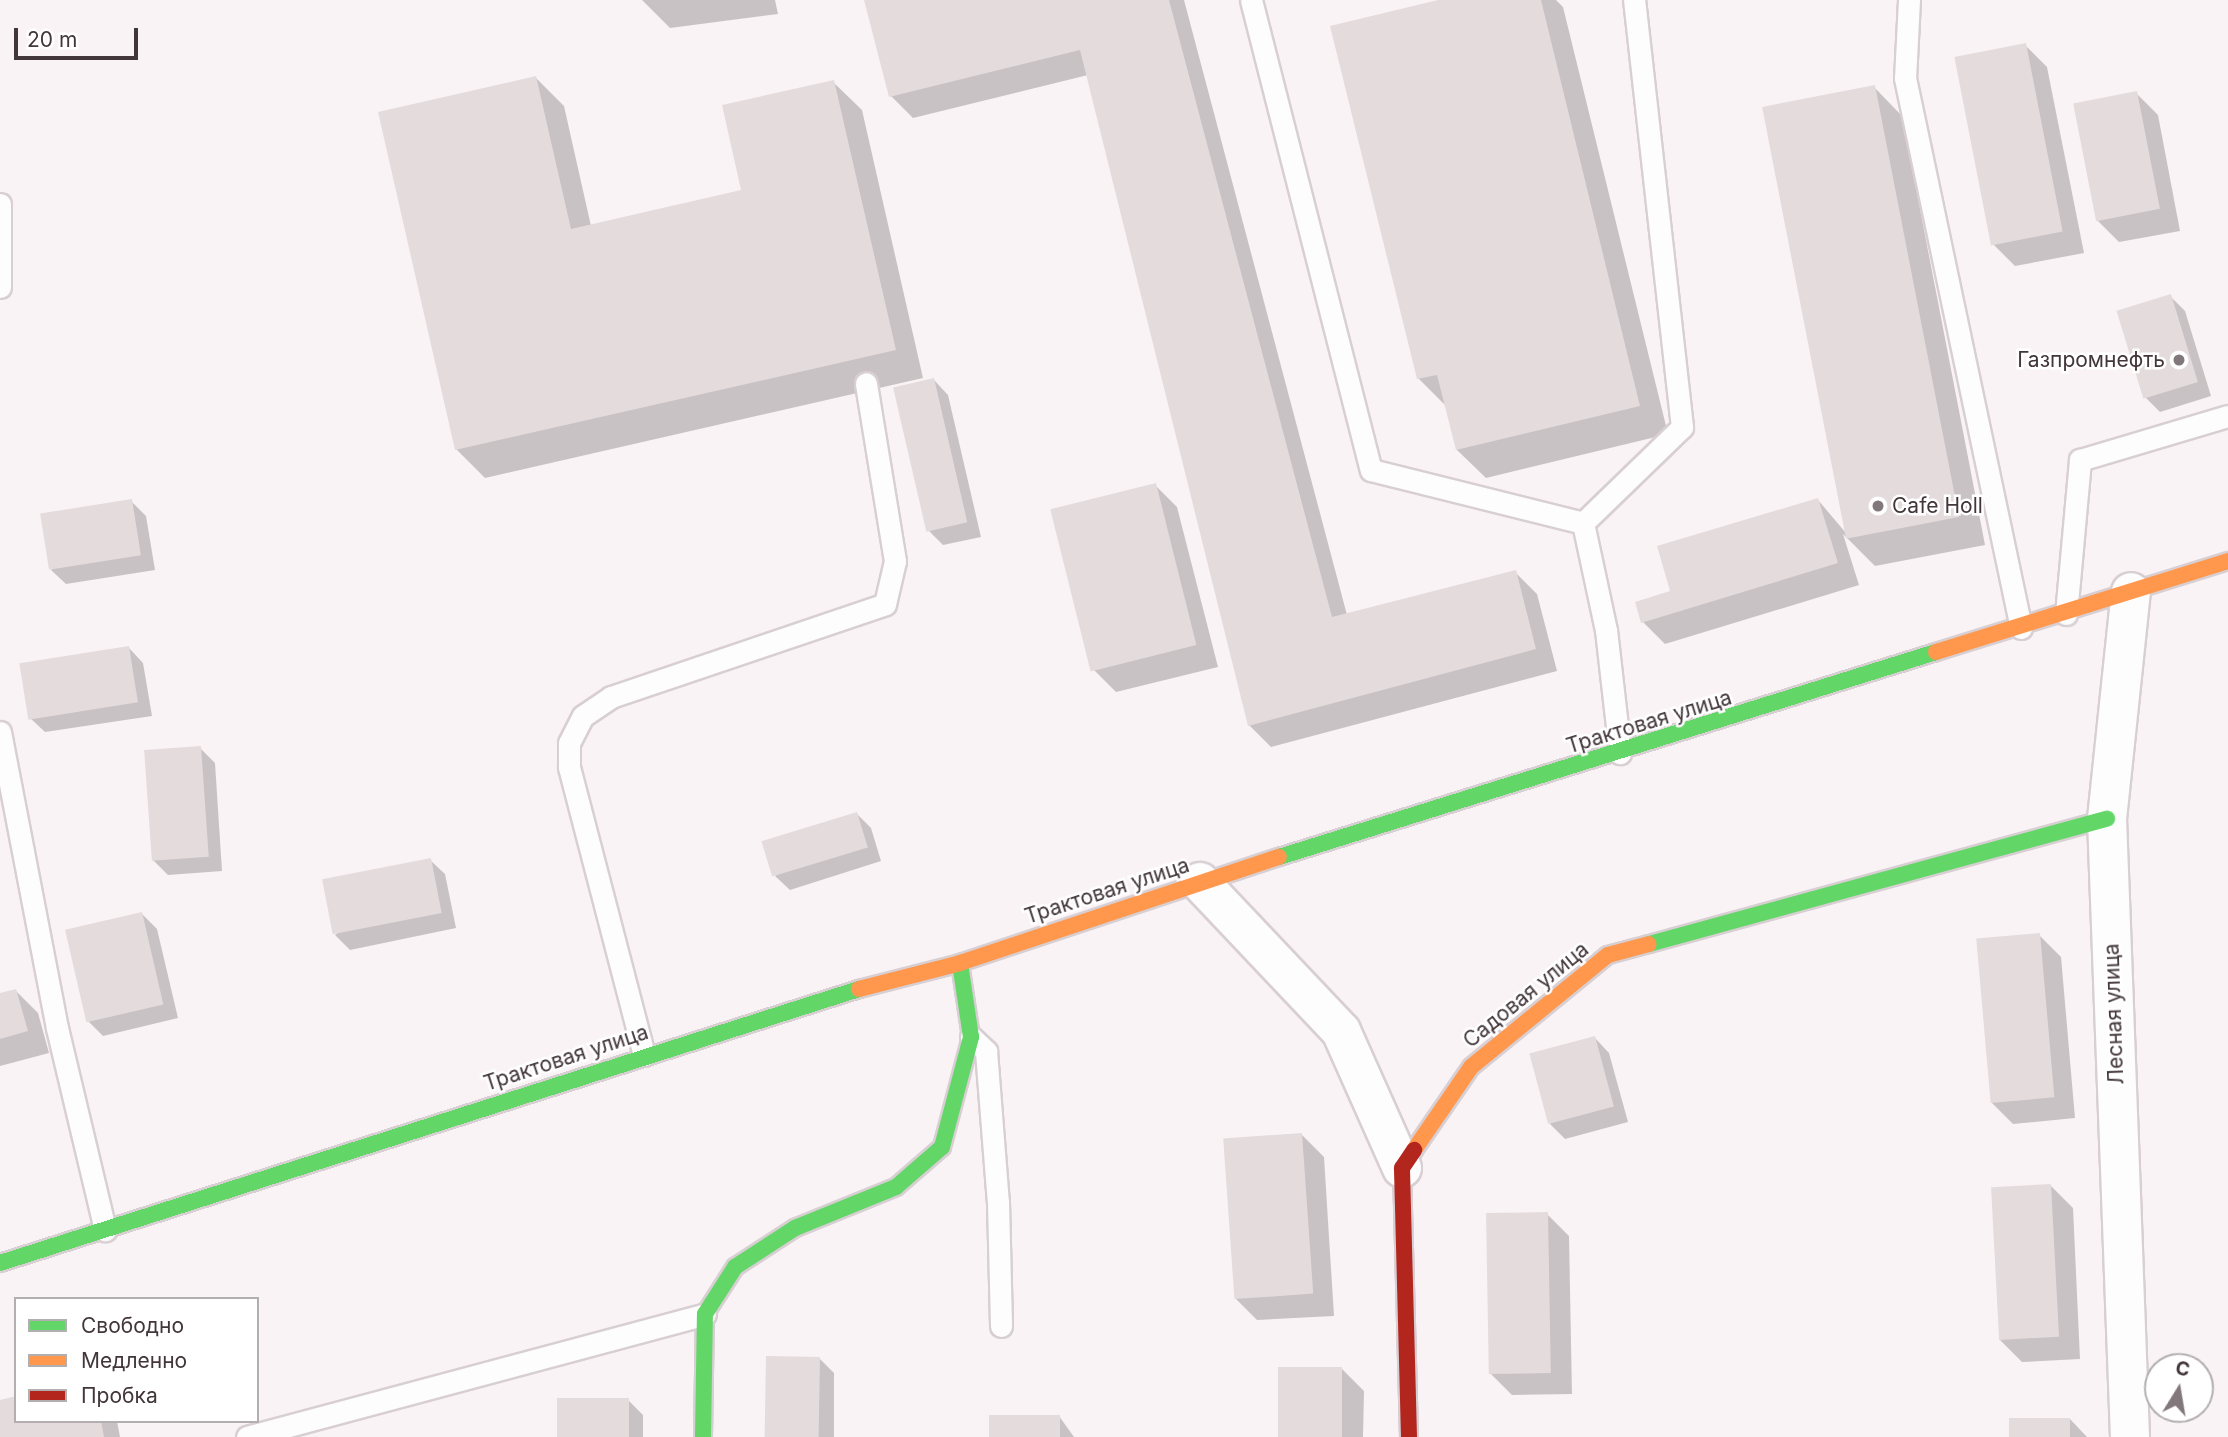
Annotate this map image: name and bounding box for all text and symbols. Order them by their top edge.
scale bar [18,14,142,58]
text: 20 m [27,27,77,52]
place label: Газпромнефть [2017,347,2165,373]
marker: Газпромнефть [2171,352,2187,368]
place label: Cafe Holl [1892,493,1983,519]
marker: Cafe Holl [1870,498,1886,514]
street label: Трактовая улица [1563,685,1735,759]
street label: Трактовая улица [1022,853,1192,929]
street label: Садовая улица [1458,937,1594,1053]
street label: Лесная улица [2099,943,2129,1085]
street label: Трактовая улица [481,1020,651,1096]
legend [14,1297,259,1423]
text: Свободно [81,1313,184,1338]
text: Медленно [81,1348,187,1373]
north arrow [2144,1353,2214,1423]
text: С [2174,1356,2192,1381]
text: Пробка [81,1383,158,1408]

